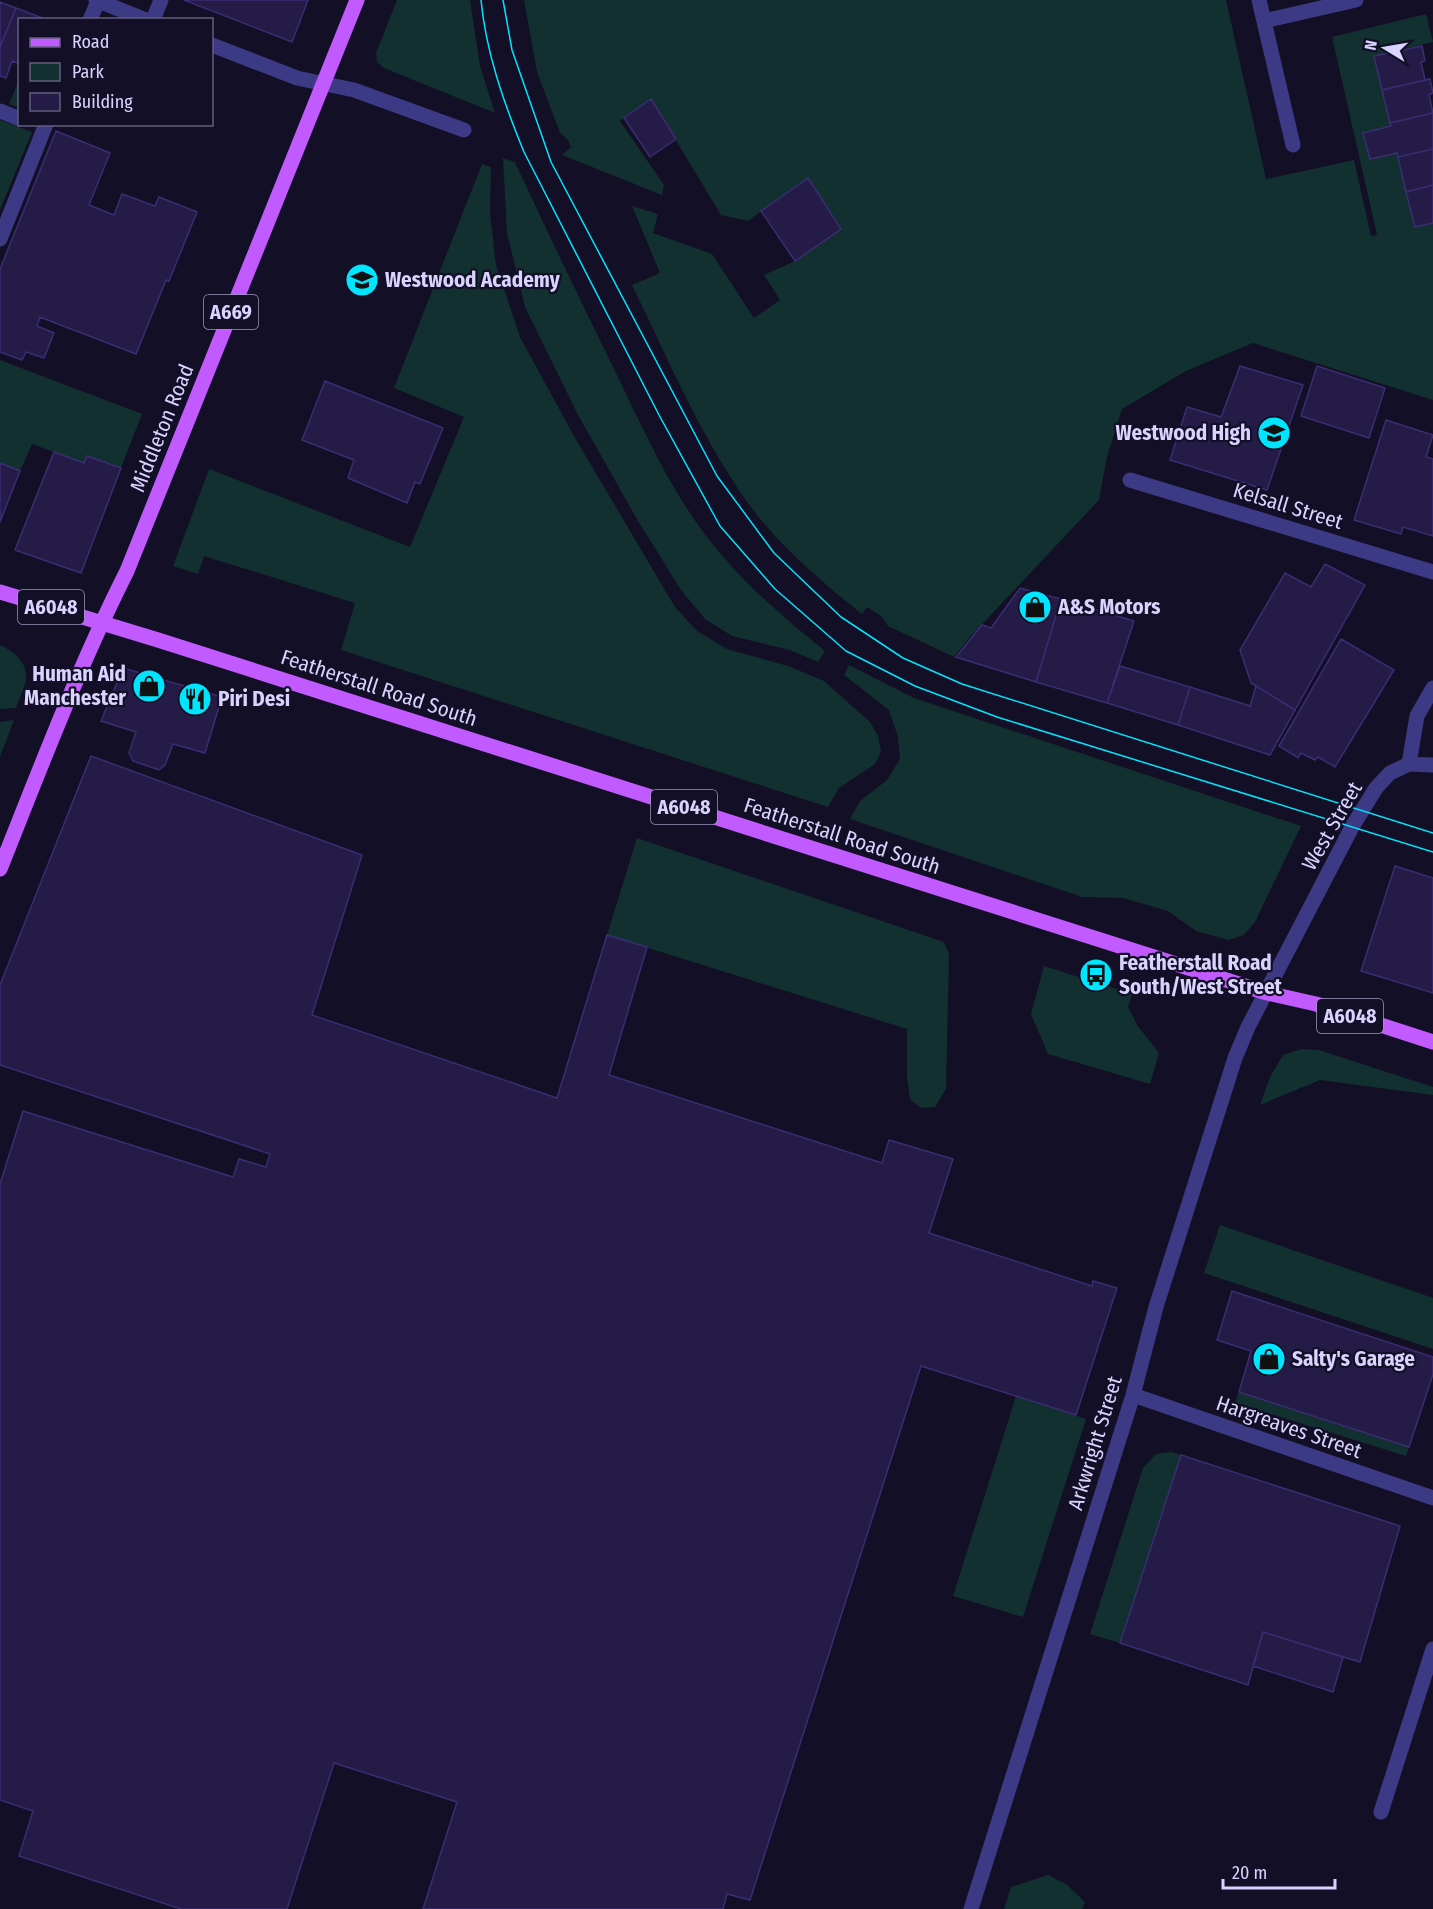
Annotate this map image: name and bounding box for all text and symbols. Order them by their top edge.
legend [18,18,213,126]
north arrow [1355,18,1415,78]
text: Road [72,31,109,53]
text: N [1361,39,1381,52]
text: Park [72,61,105,83]
text: Building [72,91,133,113]
school or university icon: Westwood Academy [344,262,380,298]
place label: Westwood Academy [385,267,561,293]
road number: A669 [204,295,258,329]
street label: Middleton Road [125,360,199,496]
school or university icon: Westwood High [1256,415,1292,451]
place label: Westwood High [1116,420,1251,446]
street label: Kelsall Street [1230,477,1346,535]
shop icon: A&S Motors [1017,589,1053,625]
road number: A6048 [18,590,84,624]
place label: A&S Motors [1057,594,1160,620]
street label: Featherstall Road South [278,644,480,732]
place label: Human Aid Manchester [24,661,126,711]
shop icon: Human Aid Manchester [131,668,167,704]
restaurant icon: Piri Desi [177,681,213,717]
place label: Piri Desi [218,686,290,712]
street label: West Street [1296,777,1368,875]
road number: A6048 [651,790,717,824]
street label: Featherstall Road South [741,792,943,880]
place label: Featherstall Road South/West Street [1119,950,1283,1000]
bus stop icon: Featherstall Road South/West Street [1078,957,1114,993]
road number: A6048 [1317,999,1383,1033]
shop icon: Salty's Garage [1251,1341,1287,1377]
place label: Salty's Garage [1292,1346,1415,1372]
street label: Arkwright Street [1062,1373,1128,1513]
street label: Hargreaves Street [1213,1390,1365,1464]
scale bar [1223,1852,1336,1890]
text: 20 m [1232,1862,1267,1884]

